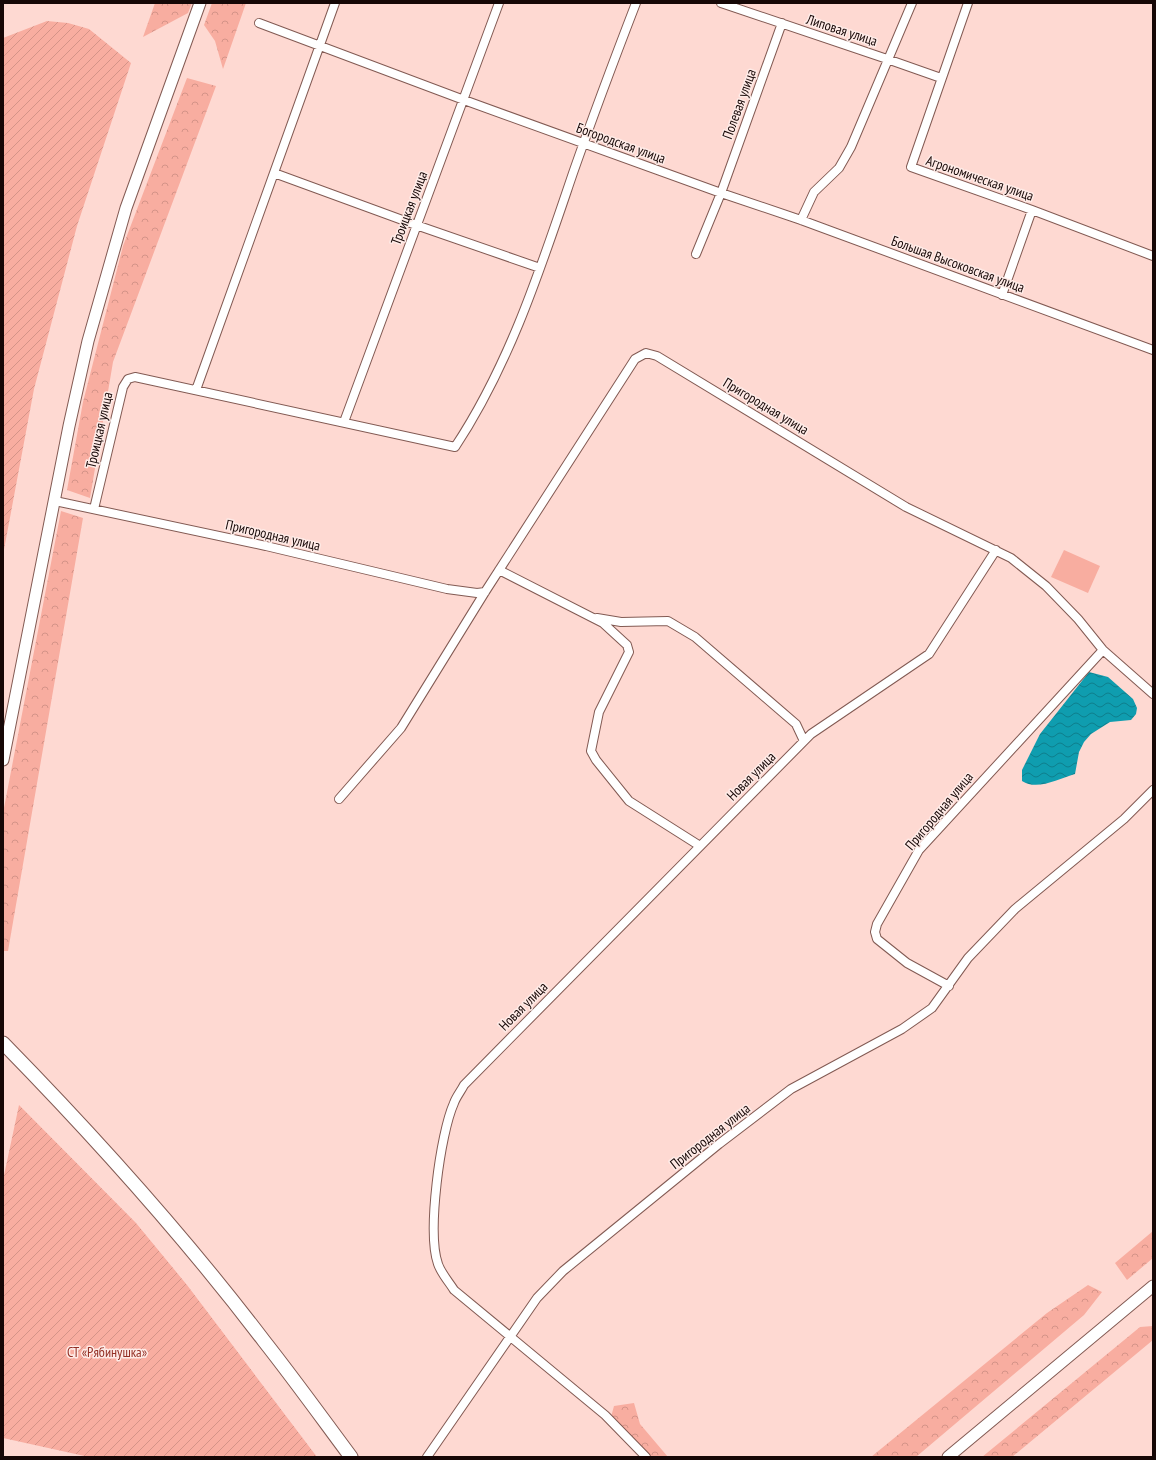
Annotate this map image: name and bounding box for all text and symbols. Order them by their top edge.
street label: Липовая улица [803,10,880,50]
street label: Полевая улица [718,67,760,141]
street label: Богородская улица [574,119,668,167]
street label: Агрономическая улица [924,151,1036,205]
street label: Троицкая улица [387,169,431,247]
street label: Большая Высоковская улица [889,232,1027,296]
street label: Пригородная улица [720,373,812,439]
street label: Троицкая улица [82,390,116,470]
street label: Пригородная улица [224,515,322,555]
street label: Новая улица [723,748,779,804]
street label: Пригородная улица [901,768,977,854]
street label: Новая улица [495,978,551,1034]
street label: Пригородная улица [666,1099,754,1173]
park label: СТ «Рябинушка» [67,1343,147,1361]

